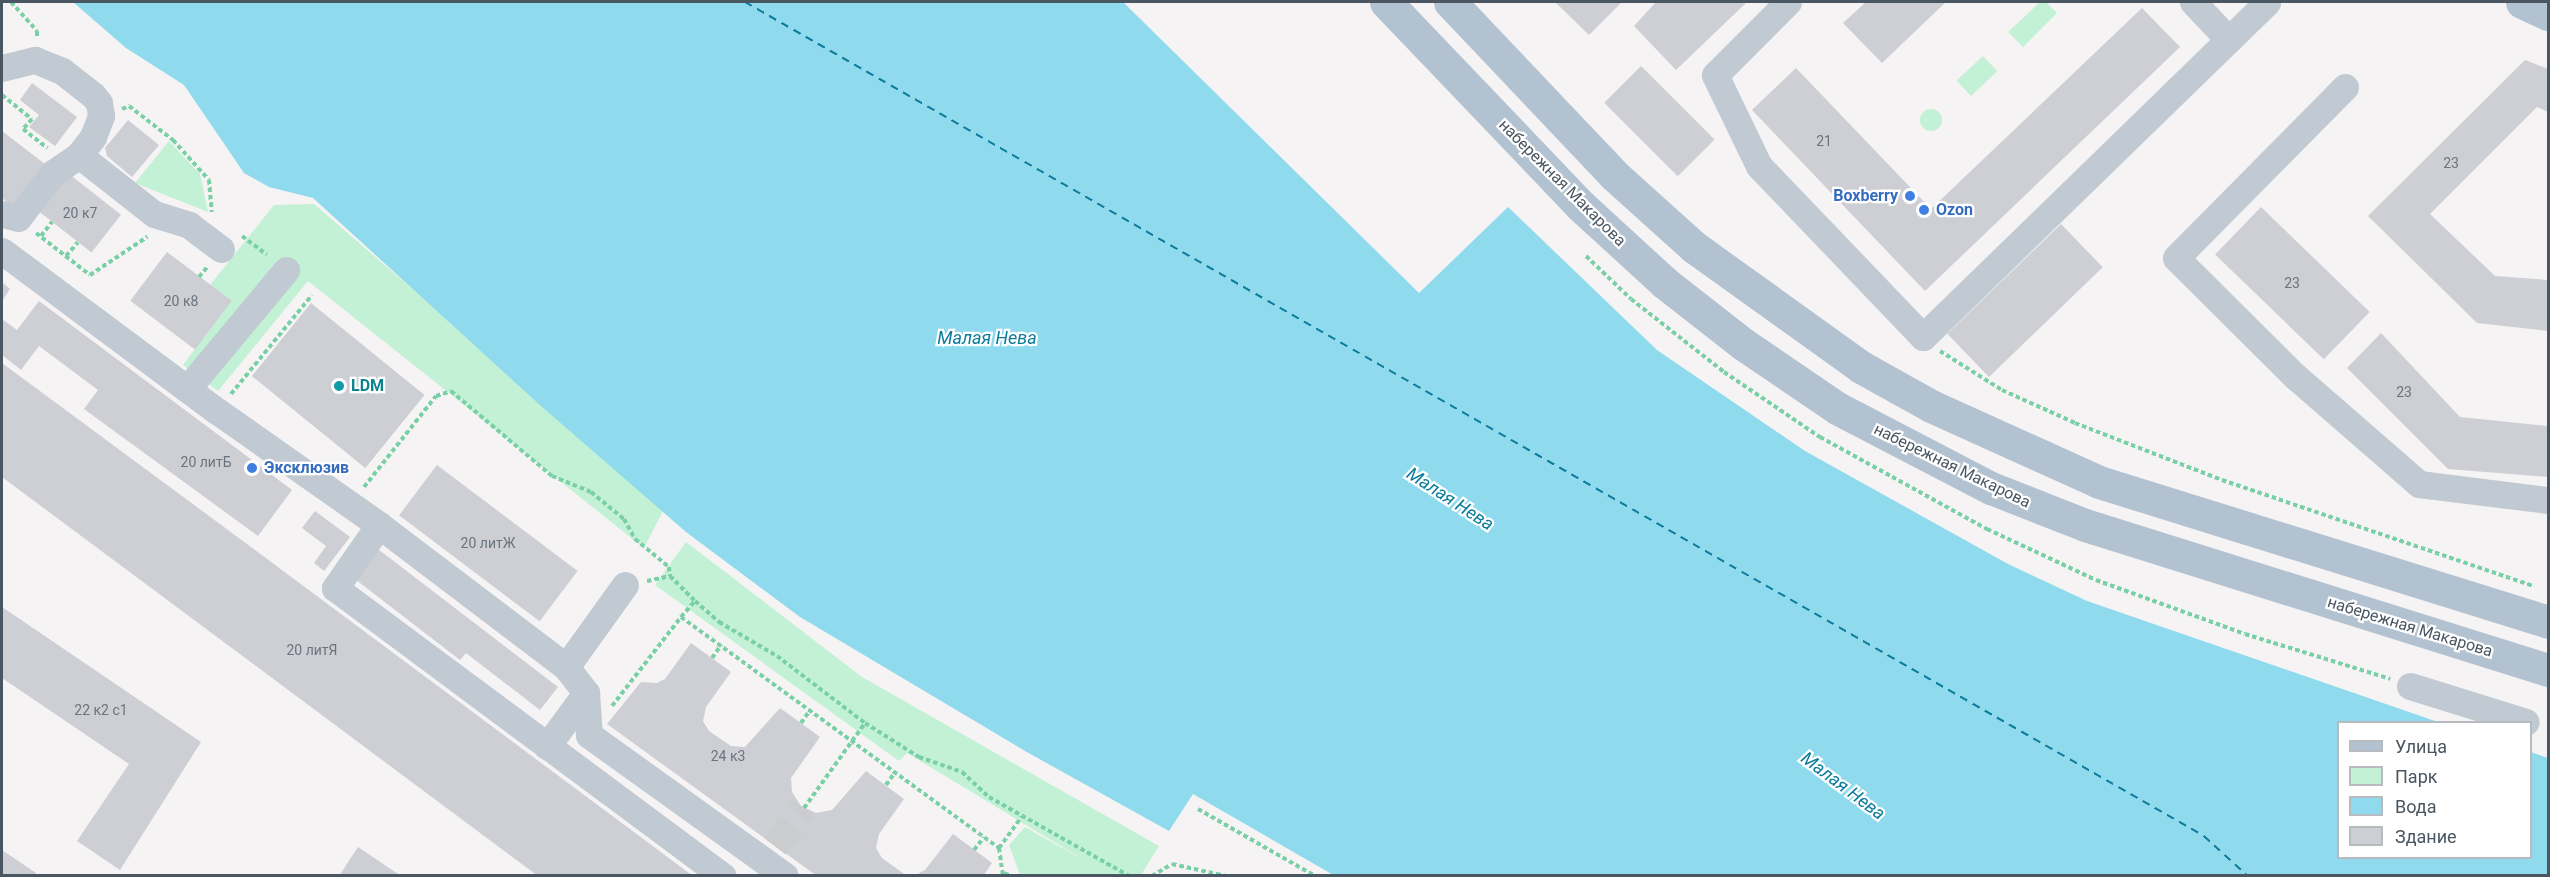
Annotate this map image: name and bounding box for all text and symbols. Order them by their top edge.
street label: набережная Макарова [1495,116,1629,250]
house number: 21 [1816,133,1832,149]
house number: 23 [2443,155,2459,171]
place label: Boxberry [1833,186,1898,206]
marker: Boxberry [1903,189,1917,203]
place label: Ozon [1936,200,1973,220]
marker: Ozon [1917,203,1931,217]
house number: 20 к7 [63,205,97,221]
house number: 23 [2284,275,2300,291]
house number: 20 к8 [164,293,198,309]
water label: Малая Нева [937,327,1037,349]
place label: LDM [351,376,384,396]
marker: LDM [332,379,346,393]
house number: 23 [2396,384,2412,400]
street label: набережная Макарова [1871,420,2033,512]
house number: 20 литБ [181,454,231,470]
place label: Эксклюзив [264,458,349,478]
marker: Эксклюзив [245,461,259,475]
water label: Малая Нева [1402,463,1498,535]
house number: 20 литЖ [461,535,515,551]
street label: набережная Макарова [2325,593,2495,661]
house number: 20 литЯ [286,642,338,658]
house number: 22 к2 с1 [74,702,128,718]
legend [2337,721,2532,859]
text: Улица [2395,736,2447,757]
water label: Малая Нева [1797,747,1889,825]
house number: 24 к3 [711,748,745,764]
text: Парк [2395,766,2437,787]
text: Вода [2395,796,2437,817]
text: Здание [2395,826,2457,847]

